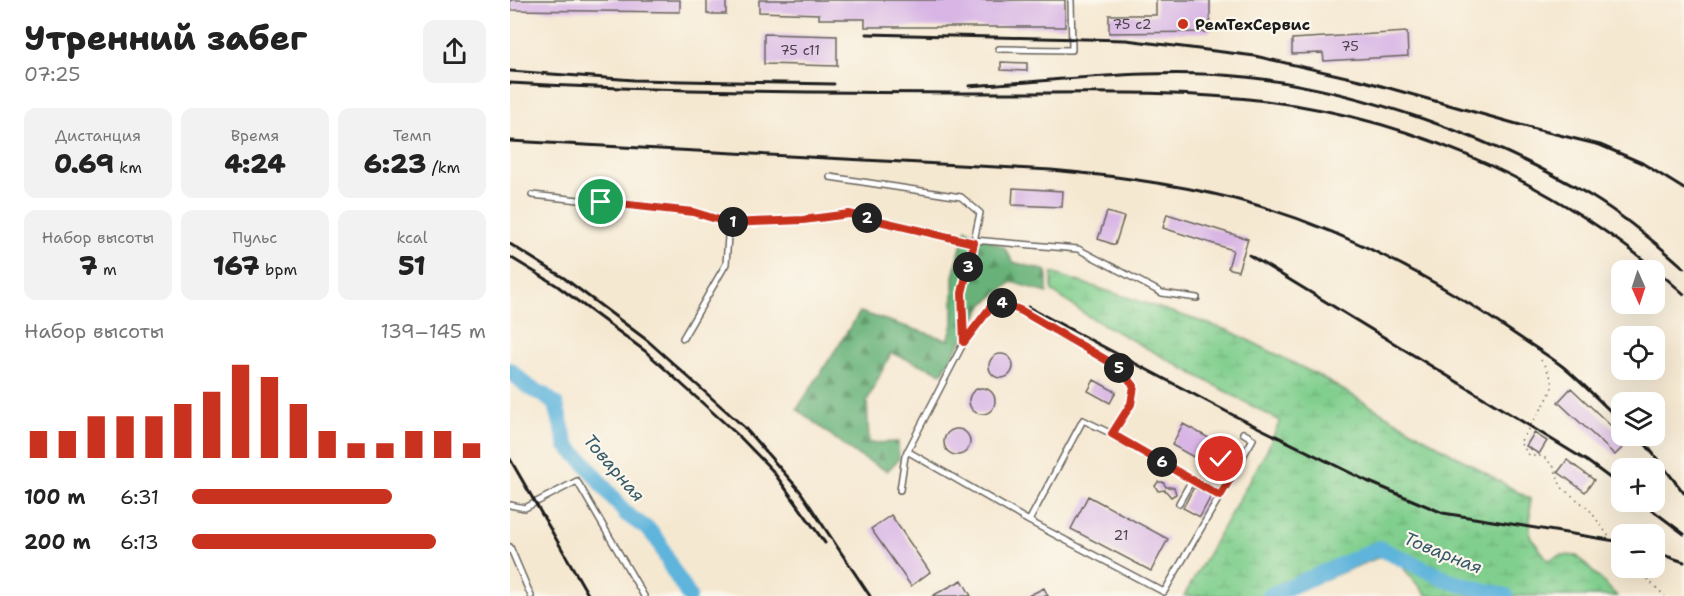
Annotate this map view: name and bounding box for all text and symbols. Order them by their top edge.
place label: РемТехСервис [1195,14,1310,35]
house number: 75 с2 [1113,15,1151,33]
text: Утренний забег [24,16,307,61]
marker: РемТехСервис [1176,17,1190,31]
button: share [423,20,486,83]
house number: 75 [1341,37,1359,55]
house number: 75 с11 [780,41,820,59]
text: 07:25 [24,61,81,87]
text: Дистанция [55,125,141,146]
text: Время [231,125,279,146]
text: Темп [393,125,431,146]
text: 0.69 [54,146,114,181]
text: 4:24 [224,146,286,181]
text: 6:23 [364,146,426,181]
text: km [114,157,142,178]
text: /km [426,157,460,178]
pin [575,176,626,227]
icon: arrive [584,185,617,218]
pin: 2 [852,203,882,233]
pin: 1 [718,207,748,237]
text: 2 [861,207,873,228]
text: 1 [729,211,737,232]
text: Набор высоты [42,227,154,248]
text: Пульс [233,227,277,248]
text: kcal [396,227,428,248]
text: 7 [79,248,97,283]
text: 167 [213,248,260,283]
text: 51 [398,248,426,283]
pin: 3 [953,252,983,282]
text: 3 [962,256,974,277]
text: m [97,259,117,280]
text: bpm [260,259,297,280]
north arrow [1611,260,1665,314]
map controls [1611,260,1665,578]
pin: 4 [987,288,1017,318]
text: 4 [996,292,1008,313]
text: Набор высоты [24,318,164,344]
text: 139–145 m [381,318,486,344]
button: locate [1611,326,1665,380]
pin: 5 [1104,353,1134,383]
text: 5 [1114,357,1124,378]
button: layers [1611,392,1665,446]
water label: Товарная [578,429,650,507]
pin [1195,433,1246,484]
icon: check [1204,442,1237,475]
pin: 6 [1147,447,1177,477]
text: 6 [1156,451,1168,472]
button: + [1611,458,1665,512]
text: 100 m [24,484,86,510]
text: 6:31 [120,484,159,510]
button: − [1611,524,1665,578]
house number: 21 [1114,526,1128,544]
water label: Товарная [1400,526,1486,580]
text: 200 m [24,529,91,555]
text: 6:13 [120,529,159,555]

